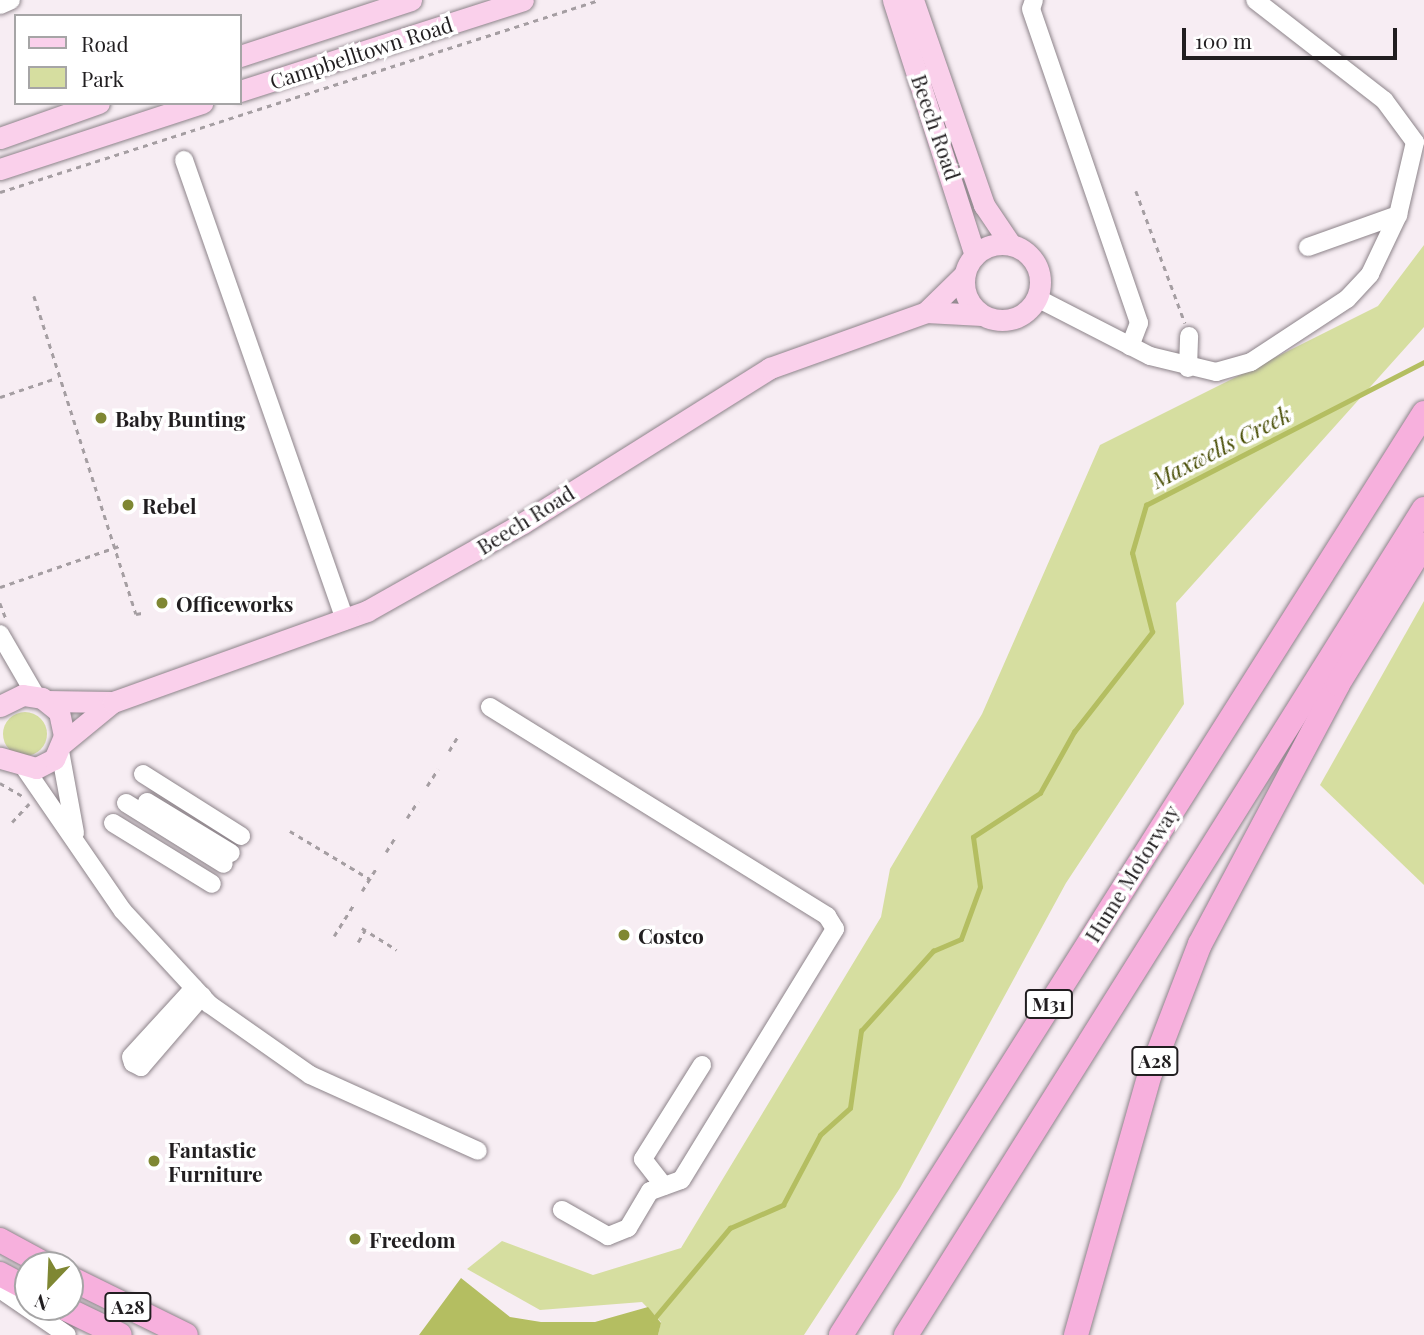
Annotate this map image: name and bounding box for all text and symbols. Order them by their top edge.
street label: Campbelltown Road [266,11,456,93]
legend [14,14,242,105]
scale bar [1186,14,1401,58]
text: 100 m [1195,26,1252,54]
text: Road [81,29,129,57]
text: Park [81,64,124,92]
street label: Beech Road [907,71,967,183]
water label: Maxwells Creek [1147,400,1295,494]
place label: Baby Bunting [115,405,246,431]
marker: Baby Bunting [93,410,109,426]
street label: Beech Road [472,479,578,559]
place label: Rebel [142,492,197,518]
marker: Rebel [120,497,136,513]
place label: Officeworks [176,590,293,616]
marker: Officeworks [154,595,170,611]
street label: Hume Motorway [1079,800,1183,946]
place label: Costco [638,922,704,948]
marker: Costco [616,927,632,943]
road number: M31 [1024,988,1074,1020]
road number: A28 [1130,1046,1180,1077]
place label: Fantastic Furniture [168,1136,263,1186]
marker: Fantastic Furniture [146,1153,162,1169]
place label: Freedom [369,1226,456,1252]
marker: Freedom [347,1231,363,1247]
north arrow [14,1251,84,1321]
text: N [30,1289,53,1318]
road number: A28 [104,1292,152,1322]

